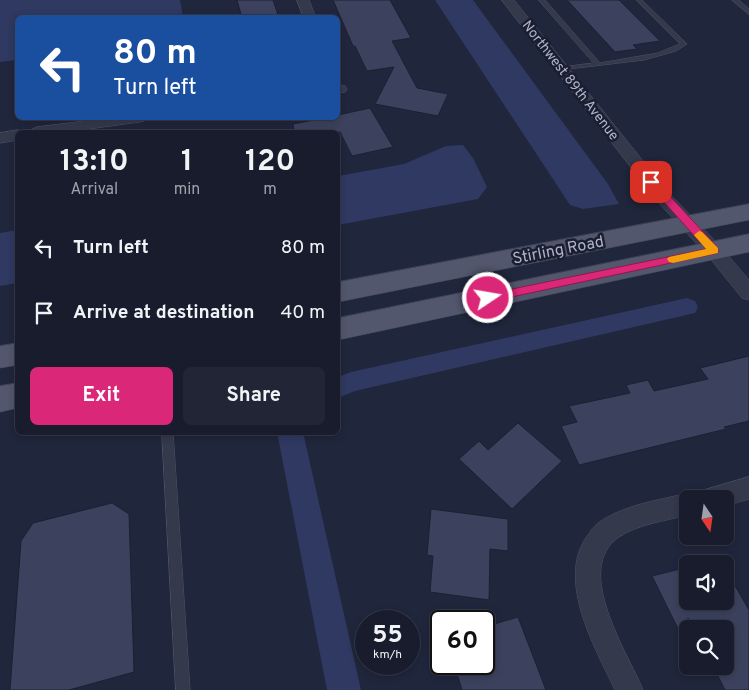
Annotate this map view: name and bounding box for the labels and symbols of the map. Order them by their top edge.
street label: Northwest 89th Avenue [518,18,622,144]
pin [630,161,672,203]
street label: Stirling Road [511,232,606,270]
position arrow [461,271,513,323]
north arrow [679,490,734,545]
speed limit sign: 60 [430,610,495,675]

